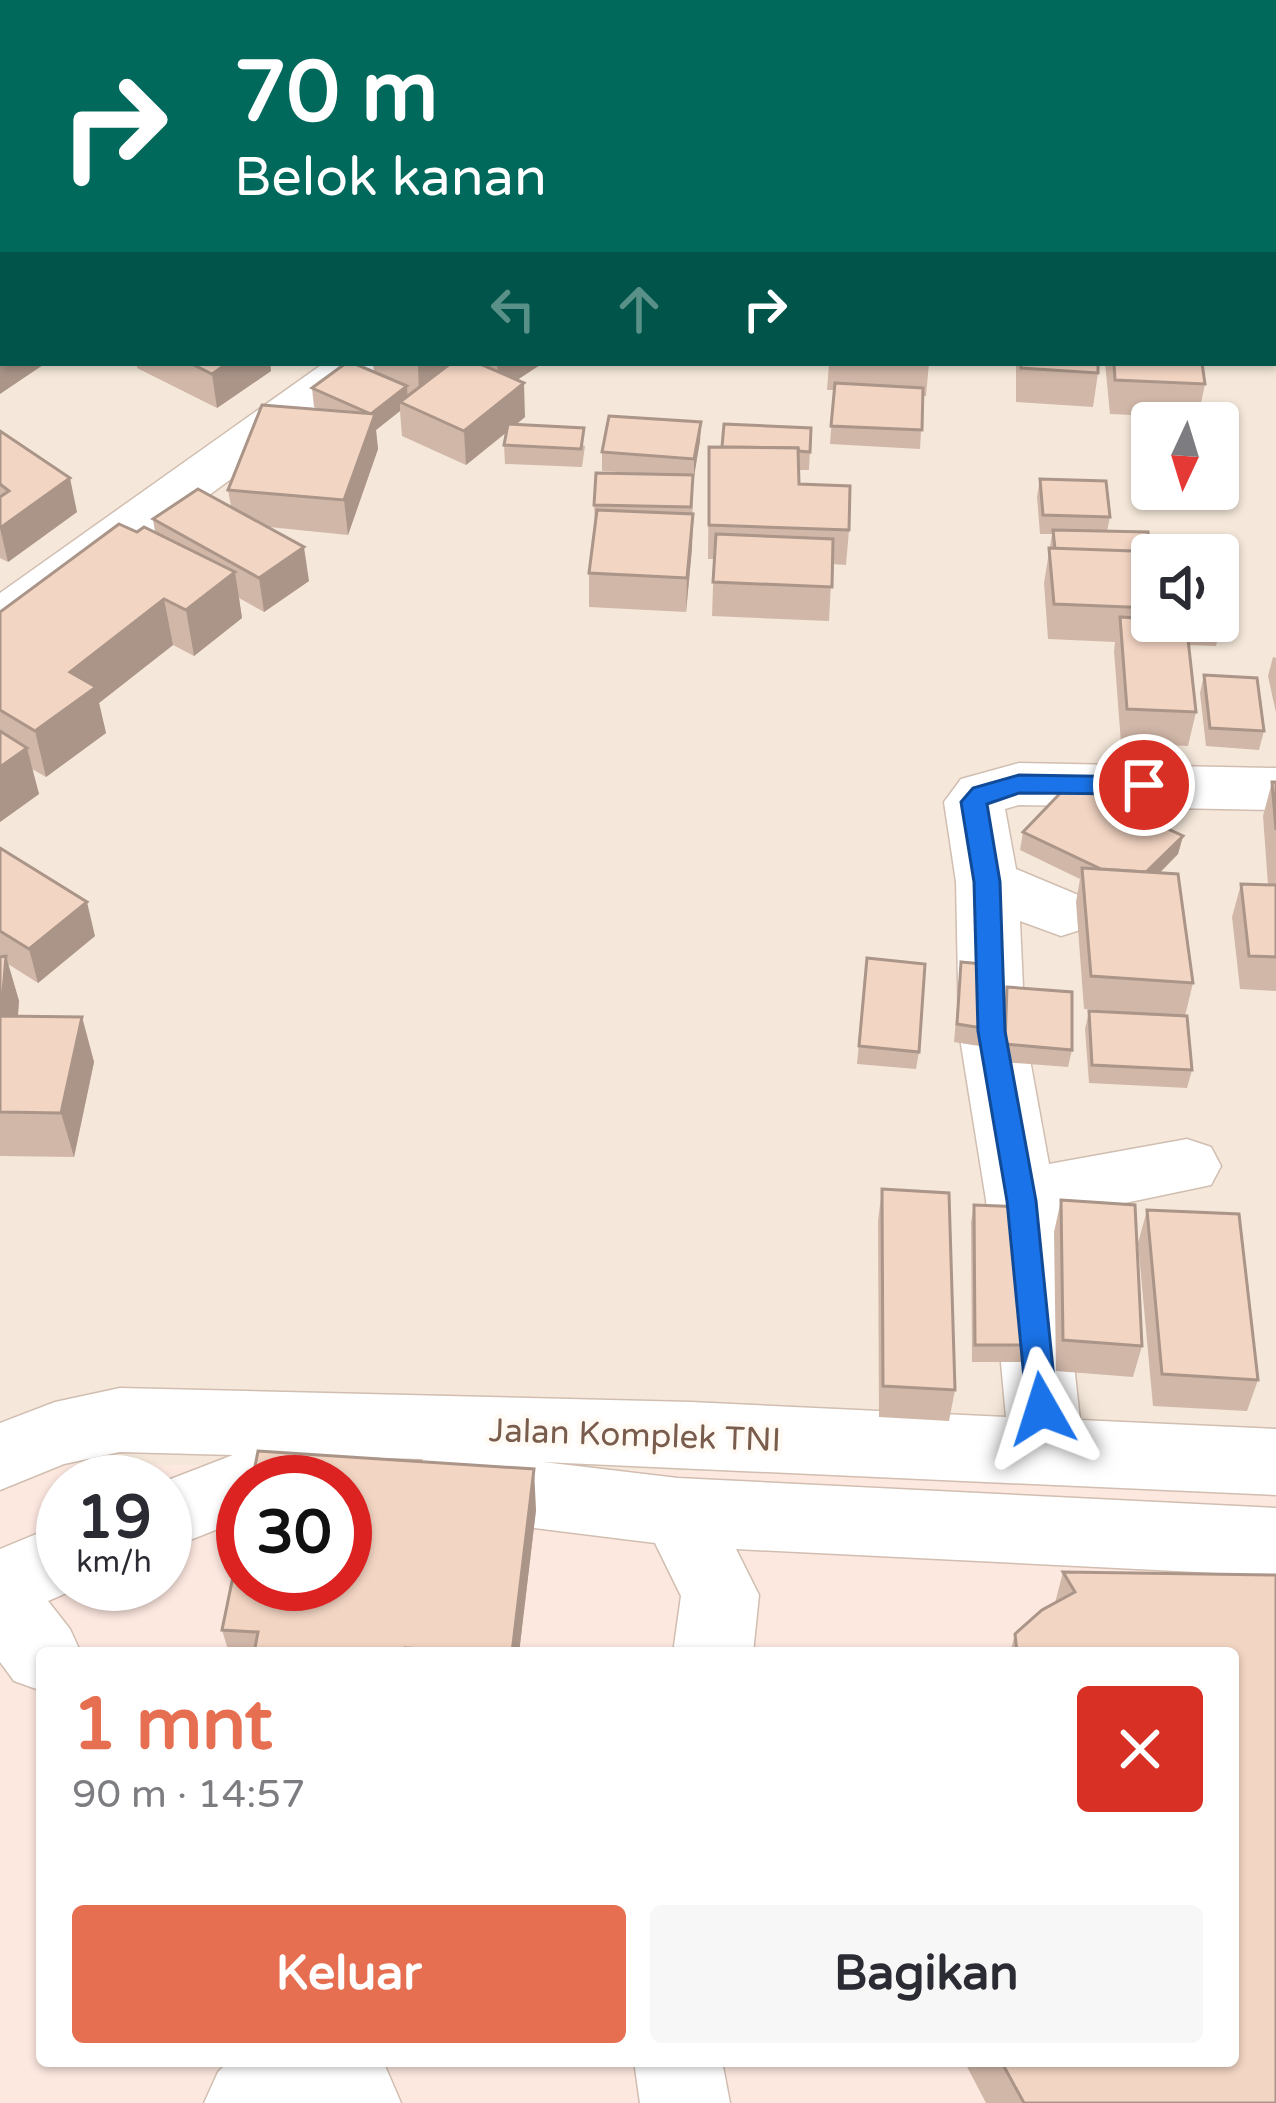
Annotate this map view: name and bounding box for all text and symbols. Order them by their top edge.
text: 70 m [234,43,438,144]
icon: right [36,48,192,204]
text: Belok kanan [234,145,547,210]
icon: left [480,276,546,342]
icon: ahead [606,276,672,342]
icon: right [732,276,798,342]
north arrow [1131,402,1239,510]
map controls [1131,402,1239,642]
button: sound [1131,534,1239,642]
pin [1093,734,1195,836]
icon: arrive [1111,752,1177,818]
position arrow [979,1346,1105,1472]
street label: Jalan Komplek TNI [488,1411,782,1460]
speed limit sign: 30 [216,1455,372,1611]
text: 19 [76,1482,152,1554]
text: km/h [76,1544,152,1581]
text: 1 mnt [72,1682,273,1769]
button: close [1077,1686,1203,1812]
text: 90 m · 14:57 [72,1771,305,1818]
button: Keluar [72,1905,626,2043]
button: Bagikan [650,1905,1203,2043]

